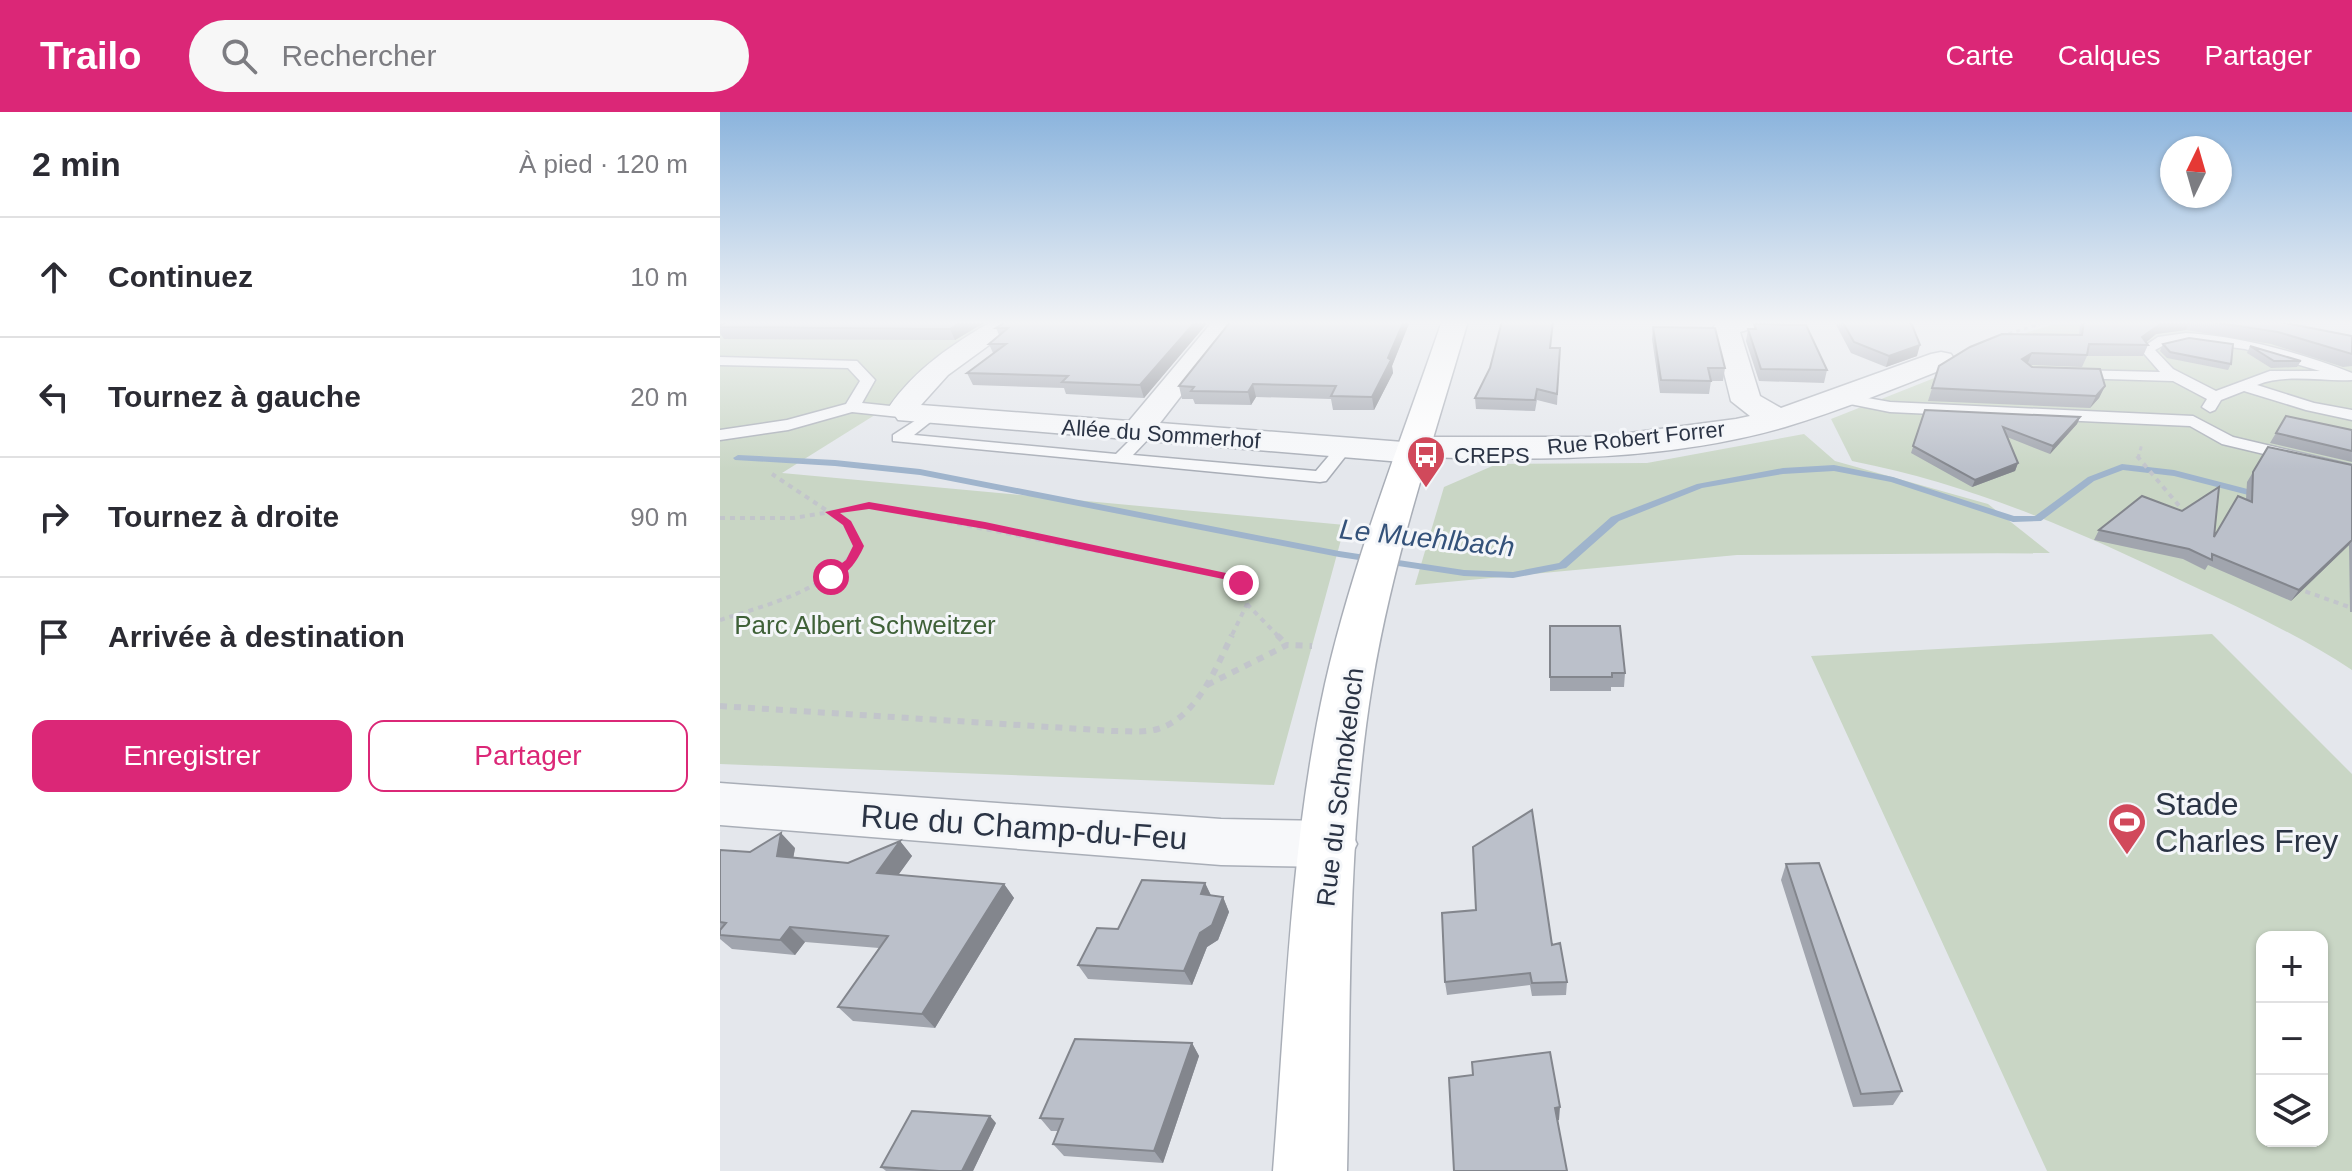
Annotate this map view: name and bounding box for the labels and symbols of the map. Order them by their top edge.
north arrow [2160,136,2232,208]
street label: Allée du Sommerhof [1061,415,1262,453]
street label: Rue Robert Forrer [1546,416,1726,460]
bus stop icon: CREPS [1405,434,1447,489]
place label: CREPS [1454,443,1530,468]
water label: Le Muehlbach [1338,513,1516,563]
route start [813,559,849,595]
route end [1223,565,1259,601]
park label: Parc Albert Schweitzer [734,610,996,640]
street label: Rue du Schnokeloch [1310,666,1370,908]
place label: Stade Charles Frey [2155,786,2338,859]
street label: Rue du Champ-du-Feu [860,798,1188,856]
sports icon: Stade Charles Frey [2106,801,2148,856]

